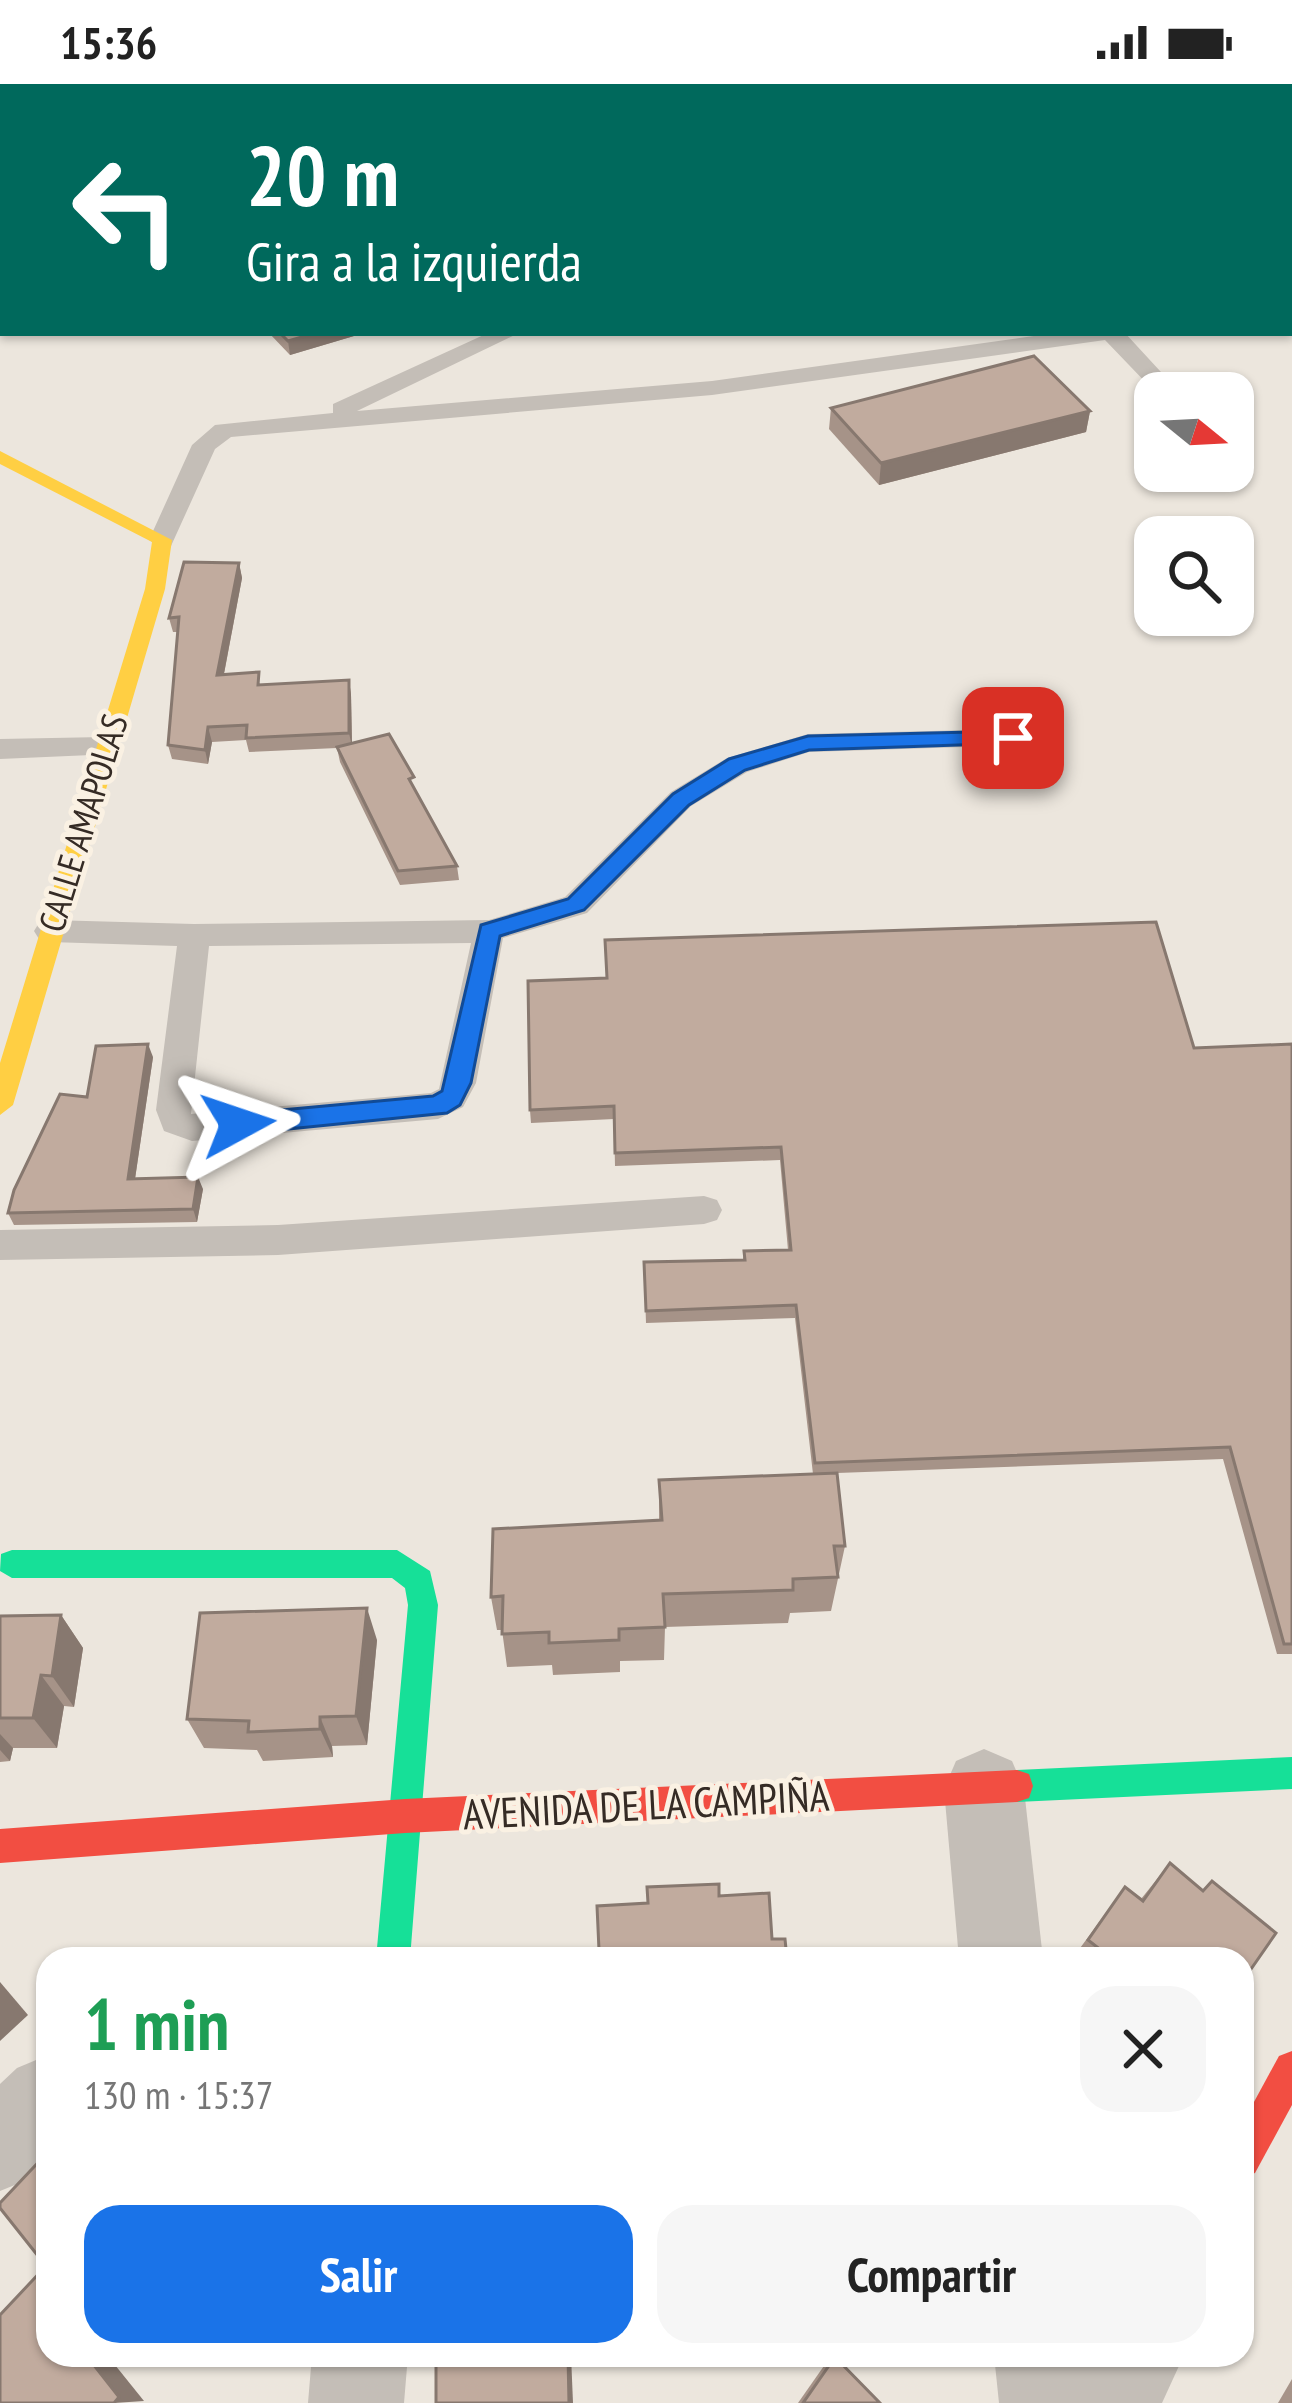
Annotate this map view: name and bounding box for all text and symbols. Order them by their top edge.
text: 15:36 [60,13,157,71]
text: 20 m [246,120,399,229]
icon: left [48,132,204,288]
text: Gira a la izquierda [246,226,582,296]
north arrow [1134,372,1254,492]
map controls [1134,372,1254,636]
button: search [1134,516,1254,636]
pin [962,687,1064,789]
icon: arrive [980,705,1046,771]
street label: CALLE AMAPOLAS [27,709,138,937]
position arrow [175,1061,301,1187]
street label: AVENIDA DE LA CAMPIÑA [461,1767,831,1842]
text: 1 min [84,1977,229,2070]
button: close [1080,1986,1206,2112]
text: 130 m · 15:37 [84,2069,273,2120]
button: Salir [84,2205,633,2343]
button: Compartir [657,2205,1206,2343]

